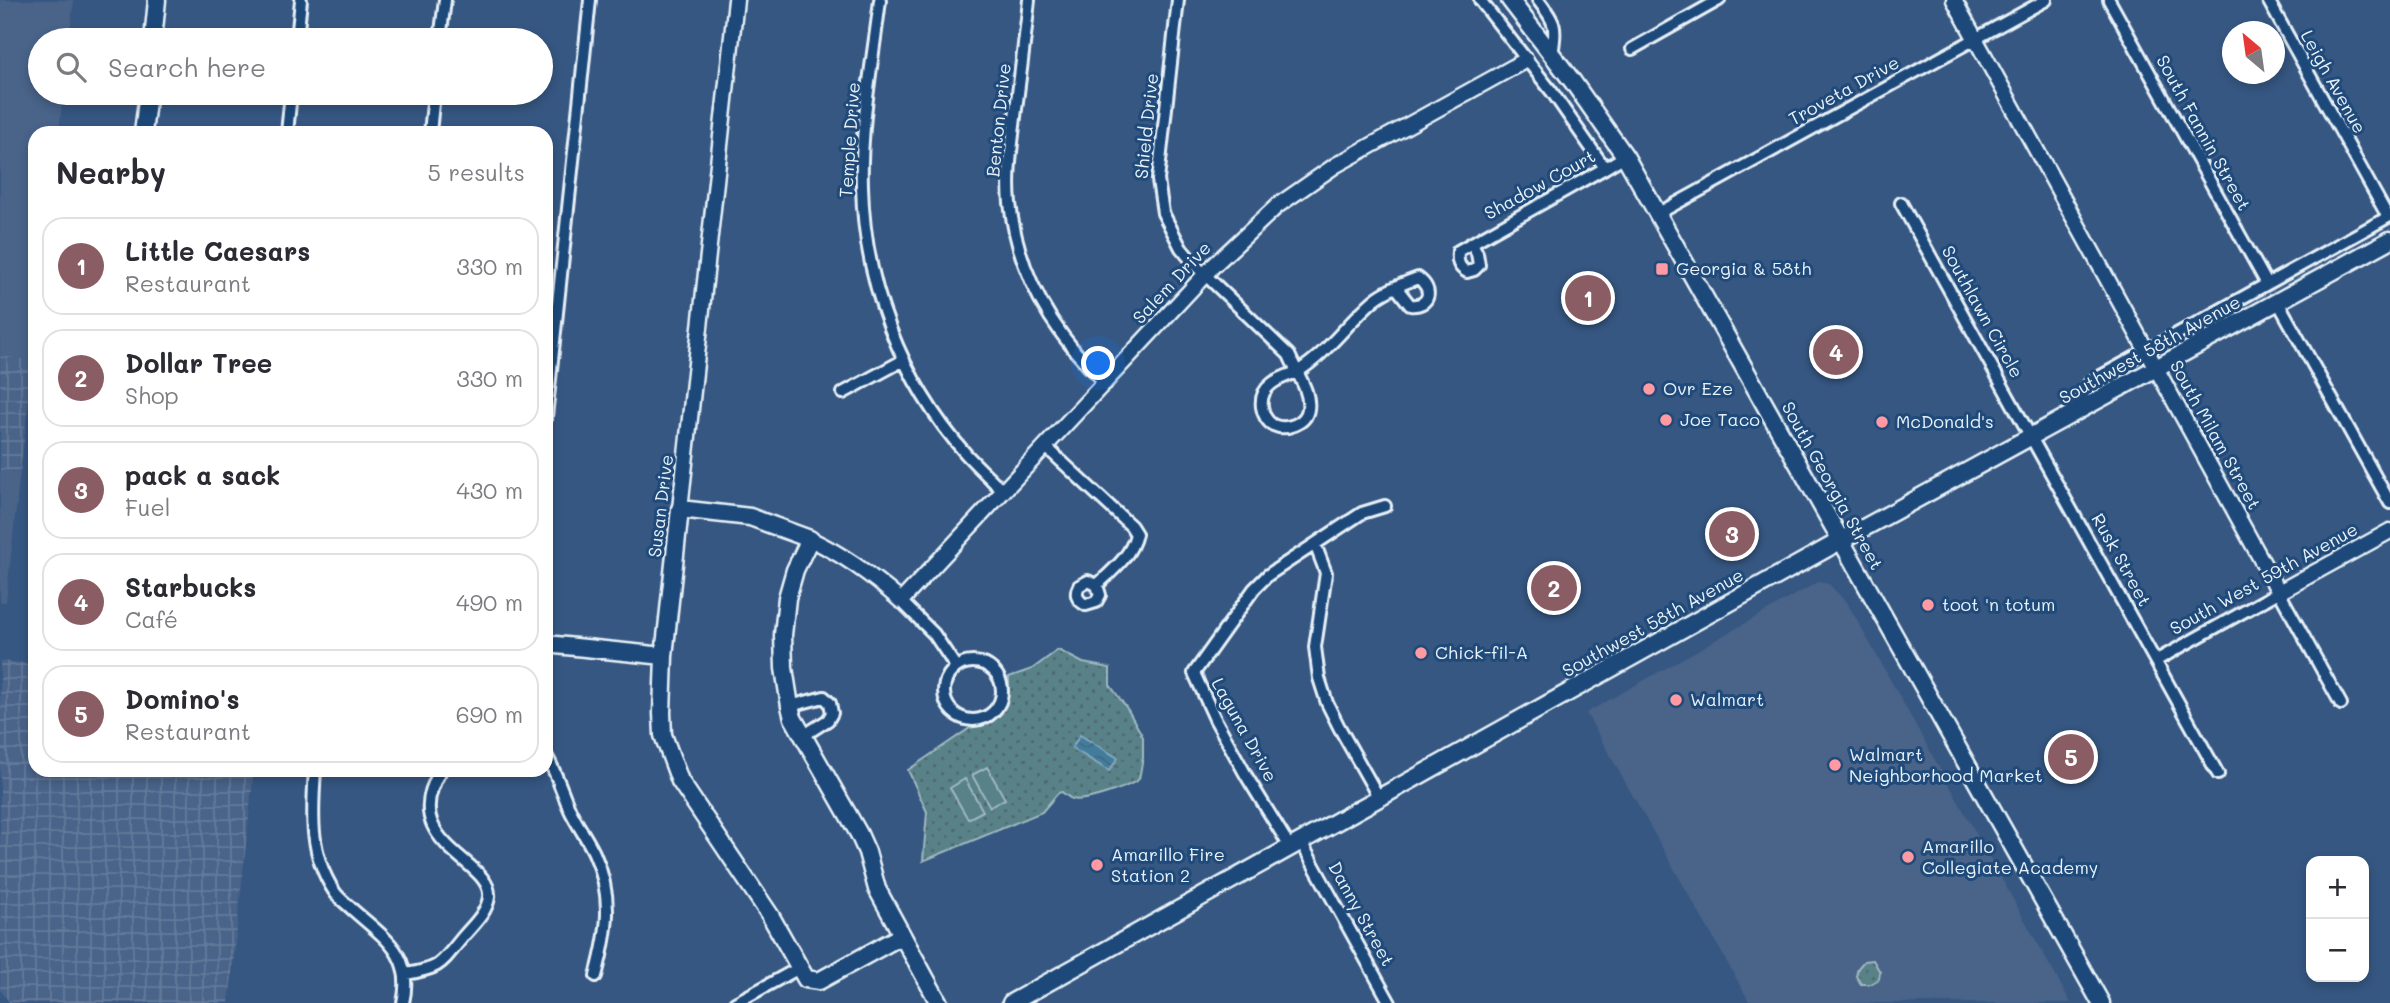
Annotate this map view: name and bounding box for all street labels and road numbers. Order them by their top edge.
street label: Leigh Avenue [2296,26,2372,138]
street label: Troveta Drive [1784,50,1903,130]
street label: South Fannin Street [2151,50,2257,215]
street label: Benton Drive [980,62,1016,178]
street label: Shield Drive [1129,72,1163,180]
street label: Temple Drive [833,81,865,198]
street label: Shadow Court [1480,144,1599,225]
street label: Salem Drive [1127,236,1216,329]
street label: Southlawn Circle [1937,241,2029,382]
street label: Southwest 58th Avenue [2055,289,2244,409]
street label: South Milam Street [2165,355,2267,514]
street label: South Georgia Street [1777,397,1889,574]
street label: Susan Drive [642,453,678,559]
street label: Rusk Street [2086,509,2157,610]
street label: South West 59th Avenue [2165,516,2362,640]
street label: Southwest 58th Avenue [1558,562,1747,682]
street label: Laguna Drive [1206,673,1283,786]
street label: Danny Street [1323,857,1400,970]

